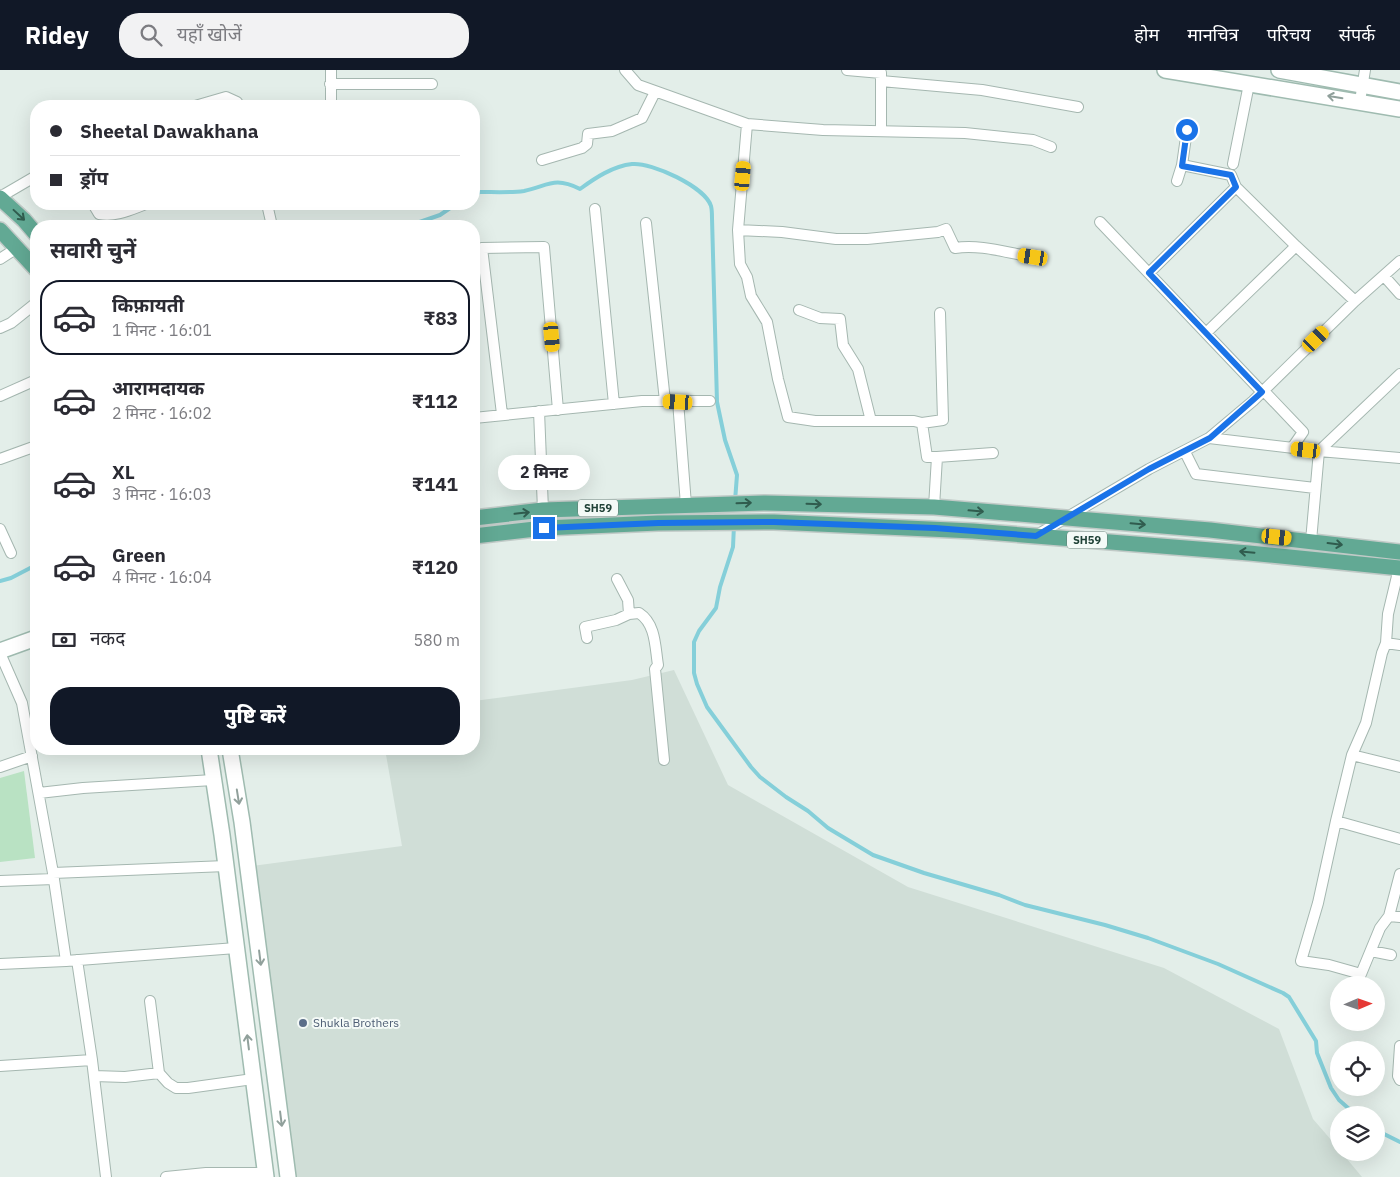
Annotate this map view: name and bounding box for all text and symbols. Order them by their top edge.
search box [119,13,469,58]
text: Ridey [25,19,89,51]
icon: search [137,21,165,49]
text: यहाँ खोजें [177,22,242,46]
text: होम [1134,23,1159,46]
text: मानचित्र [1187,23,1239,46]
text: परिचय [1267,23,1311,46]
text: संपर्क [1339,23,1375,46]
one-way arrow [1327,92,1343,102]
text: Sheetal Dawakhana [80,119,259,143]
route start [1176,119,1198,141]
car [734,160,751,192]
text: ड्रॉप [80,166,108,190]
one-way arrow [12,209,25,221]
text: सवारी चुनें [50,235,136,264]
car [1017,247,1048,267]
text: किफ़ायती [112,293,184,317]
icon: car [52,295,97,340]
text: ₹83 [423,306,458,330]
text: 1 मिनट · 16:01 [112,320,212,340]
car [543,321,560,353]
car [1300,323,1332,355]
text: आरामदायक [112,376,204,400]
icon: car [52,378,97,423]
text: ₹112 [412,389,458,413]
car [662,394,693,410]
text: 2 मिनट · 16:02 [112,403,212,423]
car [1290,441,1321,459]
callout: 2 मिनट [498,456,590,490]
text: XL [112,460,135,484]
icon: car [52,461,97,506]
text: 2 मिनट [520,462,568,482]
text: ₹141 [412,472,458,496]
text: 3 मिनट · 16:03 [112,484,212,504]
road number: SH59 [578,499,618,516]
one-way arrow [735,499,751,508]
one-way arrow [806,499,822,509]
one-way arrow [968,506,984,515]
one-way arrow [514,508,530,518]
route end [533,517,555,539]
one-way arrow [1130,520,1146,529]
car [1261,528,1292,546]
road number: SH59 [1067,532,1107,548]
one-way arrow [1327,539,1343,549]
text: Green [112,543,166,567]
icon: car [52,544,97,589]
one-way arrow [1239,548,1255,557]
text: ₹120 [412,555,458,579]
text: 4 मिनट · 16:04 [112,567,212,587]
icon: cash [50,626,78,654]
text: नकद [90,626,125,650]
text: 580 m [413,630,460,650]
button: पुष्टि करें [50,687,460,745]
one-way arrow [234,788,244,804]
one-way arrow [255,950,265,966]
north arrow [1330,976,1385,1031]
map controls [1330,976,1385,1161]
place label: Shukla Brothers [313,1015,399,1030]
marker: Shukla Brothers [297,1017,309,1029]
one-way arrow [243,1034,253,1050]
button: locate [1330,1041,1385,1096]
button: layers [1330,1106,1385,1161]
one-way arrow [276,1111,286,1127]

